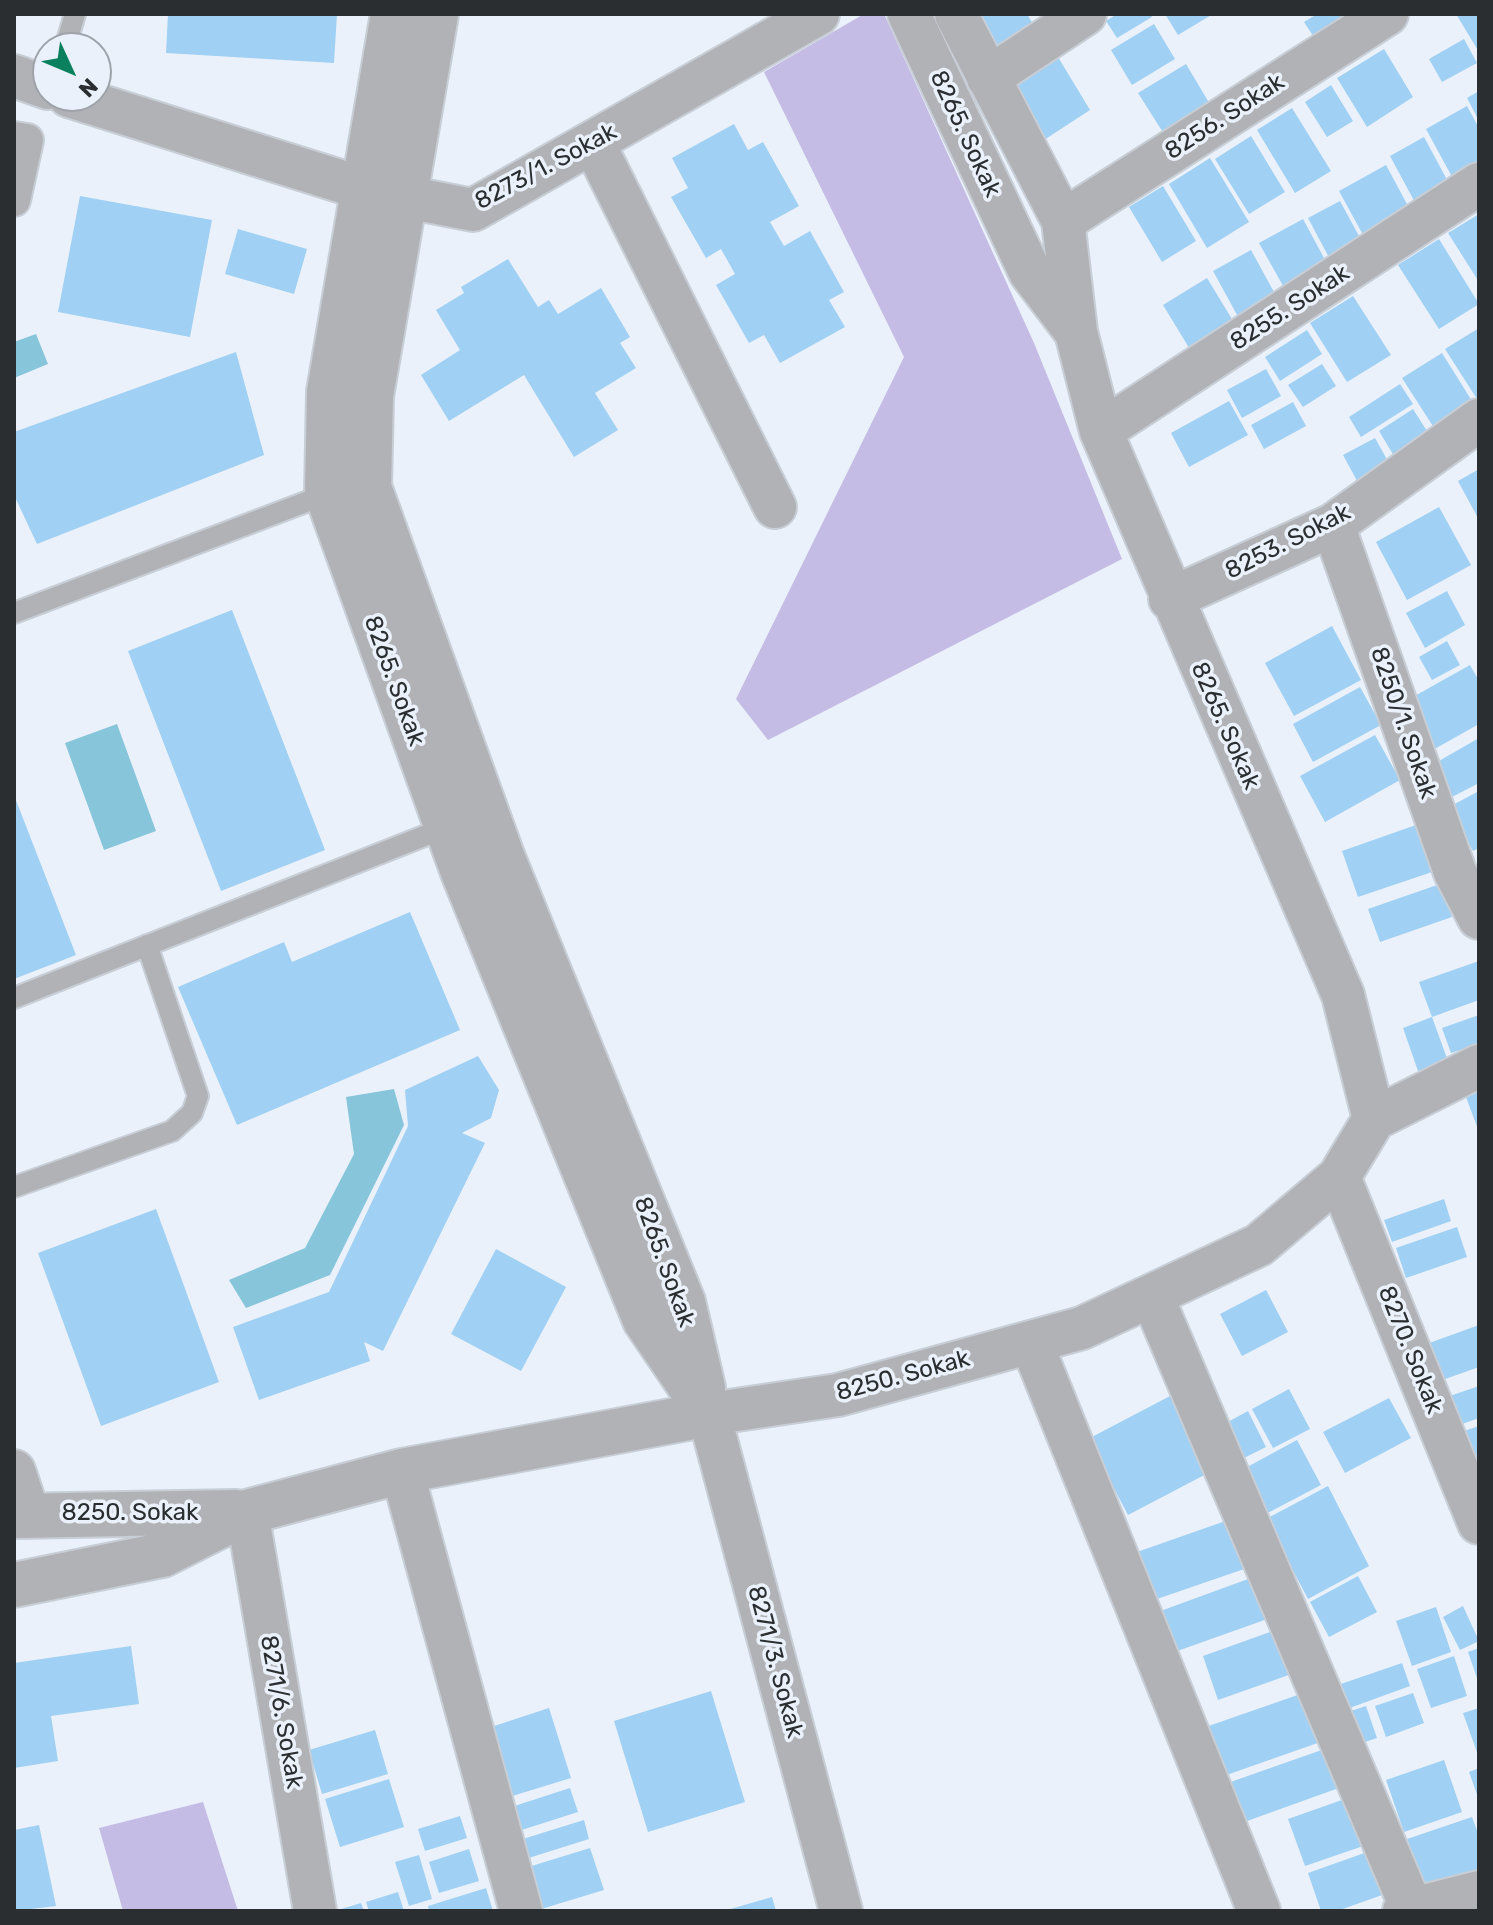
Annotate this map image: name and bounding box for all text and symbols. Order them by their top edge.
north arrow [32,32,112,112]
street label: 8265. Sokak [923,66,1007,202]
street label: 8256. Sokak [1160,68,1290,166]
text: N [73,73,103,103]
street label: 8273/1. Sokak [470,118,622,216]
street label: 8255. Sokak [1225,259,1355,357]
street label: 8253. Sokak [1221,498,1355,586]
street label: 8265. Sokak [357,612,431,750]
street label: 8250/1. Sokak [1364,643,1442,803]
street label: 8265. Sokak [1184,658,1266,794]
street label: 8265. Sokak [627,1193,701,1331]
street label: 8270. Sokak [1371,1282,1449,1418]
street label: 8250. Sokak [833,1344,973,1408]
street label: 8250. Sokak [62,1499,198,1527]
street label: 8271/3. Sokak [741,1583,809,1741]
street label: 8271/6. Sokak [253,1633,309,1791]

